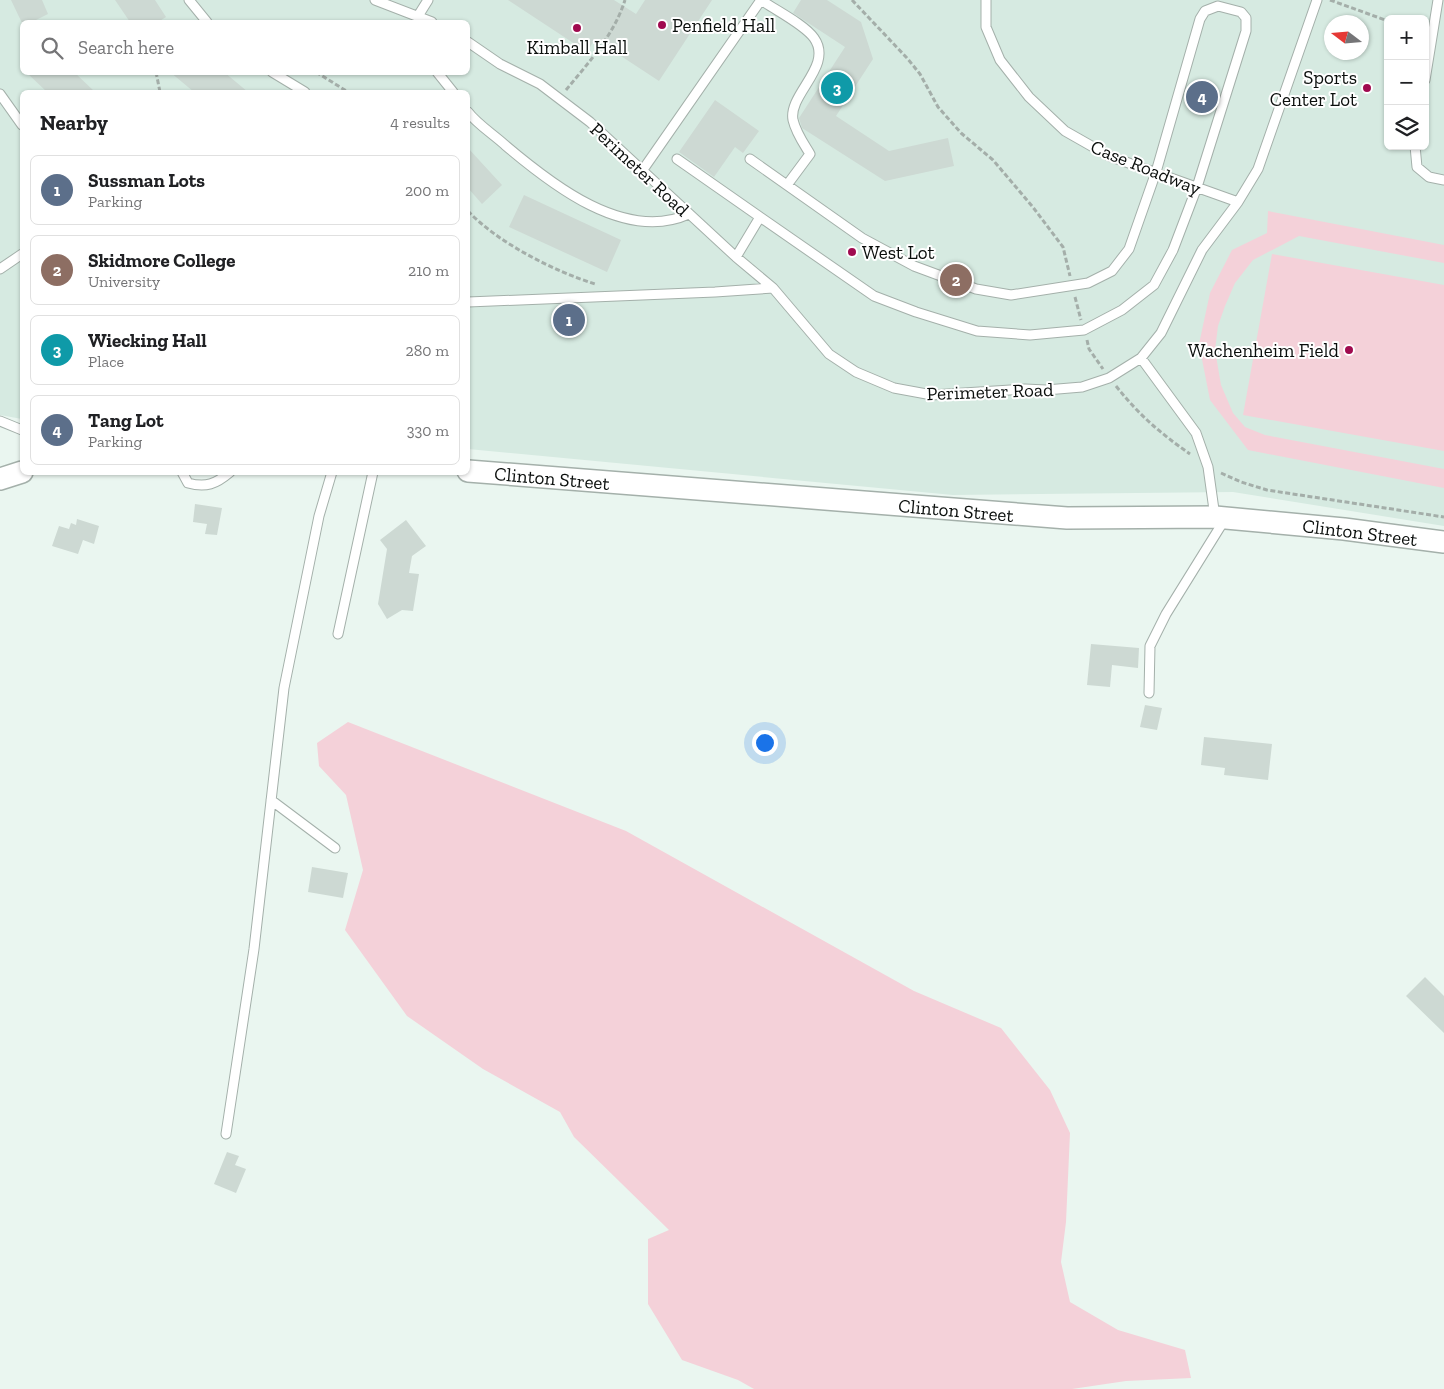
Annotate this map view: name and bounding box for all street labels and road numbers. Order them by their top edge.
street label: Perimeter Road [585,118,694,221]
street label: Case Roadway [1087,135,1205,200]
street label: Perimeter Road [926,378,1054,405]
street label: Clinton Street [493,462,611,495]
street label: Clinton Street [897,494,1015,527]
street label: Clinton Street [1301,514,1419,551]

